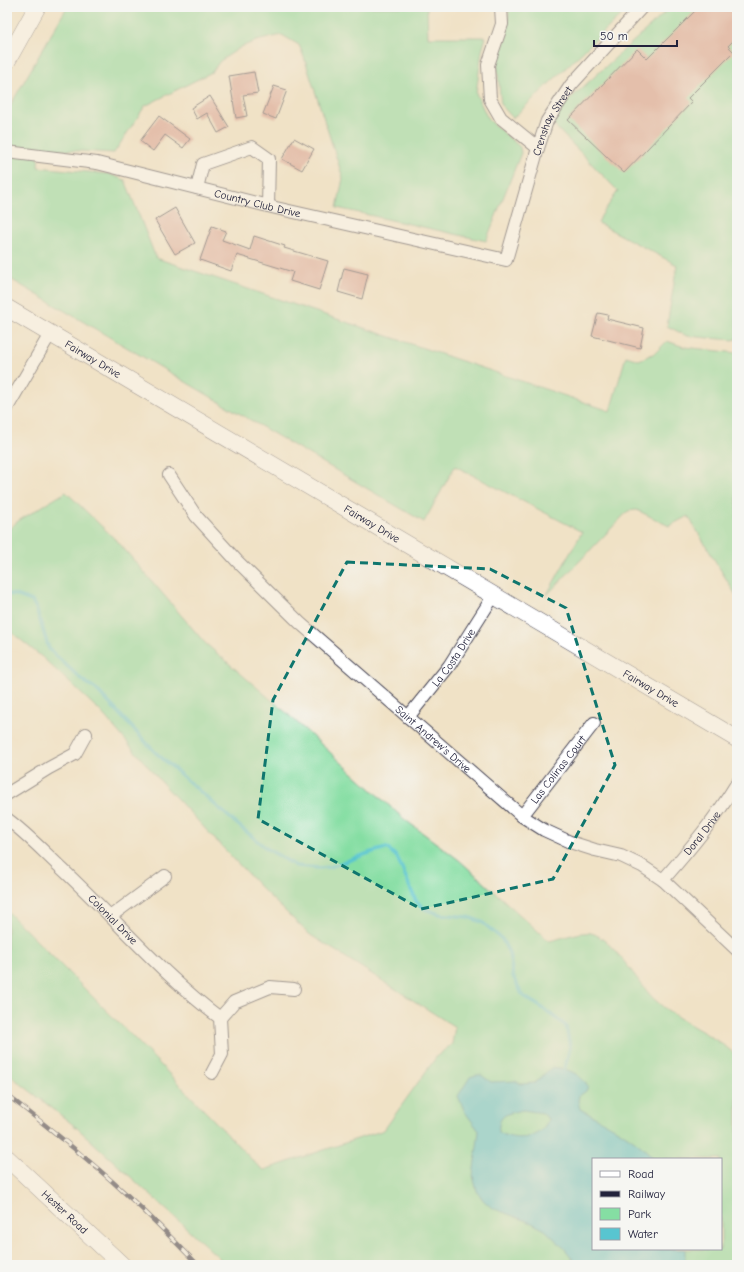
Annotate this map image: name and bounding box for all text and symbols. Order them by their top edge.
scale bar [594,22,677,48]
text: 50 m [600,29,628,43]
street label: Crenshaw Street [530,83,575,157]
street label: Country Club Drive [213,186,302,220]
street label: Fairway Drive [63,337,124,381]
street label: Fairway Drive [342,502,403,545]
street label: La Costa Drive [429,625,478,689]
street label: Fairway Drive [621,667,682,710]
street label: Saint Andrew's Drive [393,703,474,776]
street label: Las Colinas Court [528,732,589,806]
street label: Doral Drive [681,808,723,858]
street label: Colonial Drive [86,892,141,947]
legend [592,1158,722,1250]
text: Road [628,1167,654,1181]
street label: Hester Road [39,1187,91,1237]
text: Railway [628,1187,666,1201]
text: Park [628,1207,651,1221]
text: Water [628,1227,658,1241]

